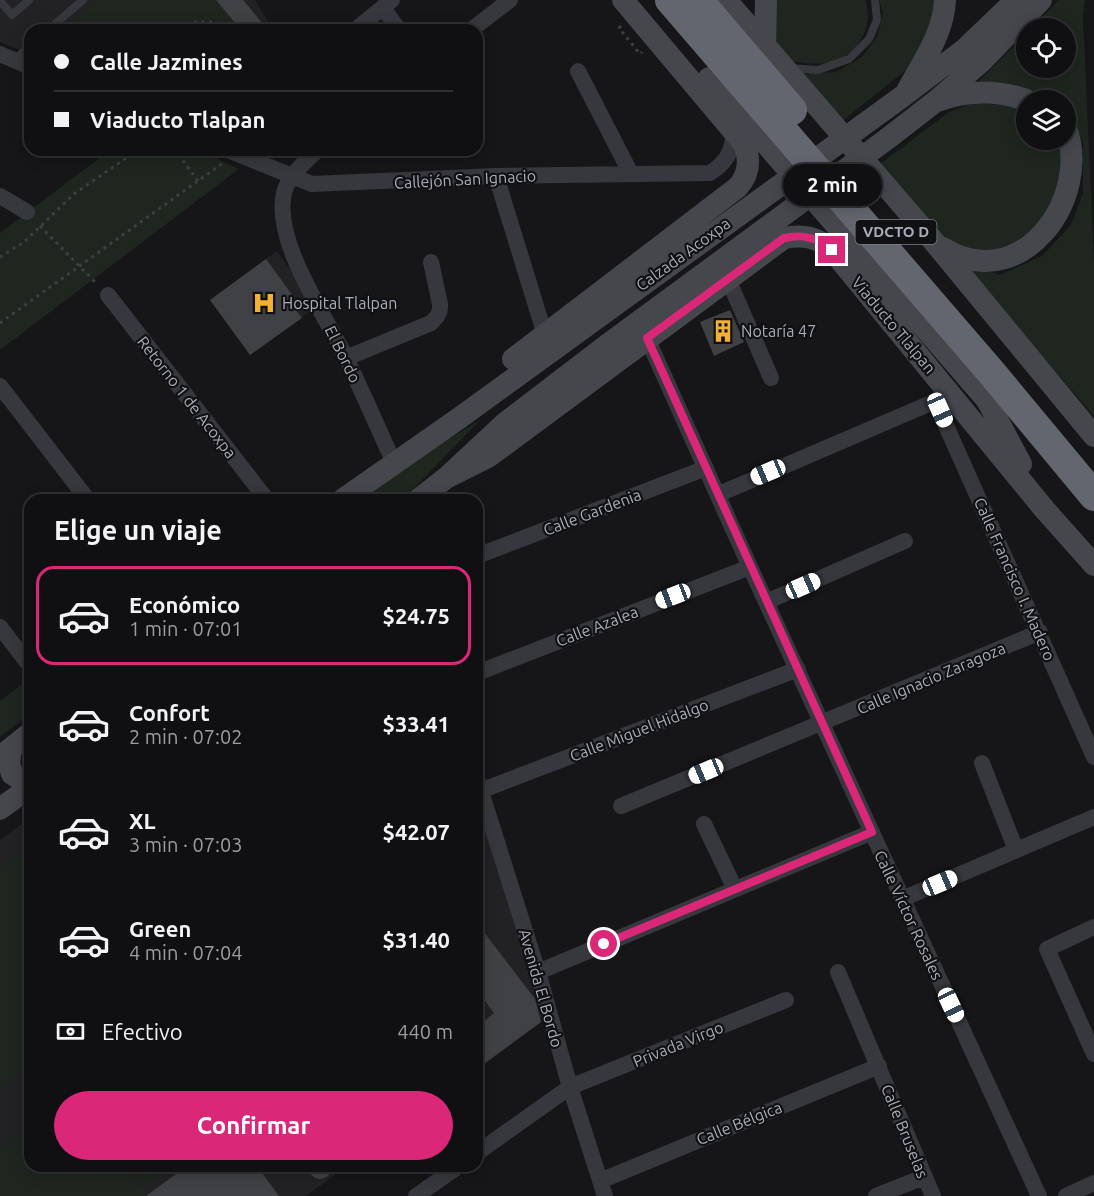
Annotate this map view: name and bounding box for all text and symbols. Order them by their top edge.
map controls [1016,18,1076,150]
button: locate [1016,18,1076,78]
text: Calle Jazmines [90,49,243,74]
button: layers [1016,90,1076,150]
text: Viaducto Tlalpan [90,107,265,132]
callout: 2 min [782,163,882,205]
street label: Callejón San Ignacio [394,166,536,192]
text: 2 min [807,173,858,196]
street label: Calzada Acoxpa [633,214,733,294]
road number: VDCTO D [856,220,936,244]
route end [818,236,845,263]
street label: Viaducto Tlalpan [848,273,940,377]
hospital icon: Hospital Tlalpan [251,290,277,316]
place label: Hospital Tlalpan [282,294,397,312]
building icon: Notaría 47 [710,318,736,344]
place label: Notaría 47 [741,322,816,340]
street label: El Bordo [322,323,364,385]
street label: Retorno 1 de Acoxpa [134,332,240,462]
car [924,390,956,430]
car [748,457,788,487]
street label: Calle Gardenia [541,485,643,539]
street label: Calle Francisco I. Madero [971,495,1059,663]
text: Elige un viaje [54,515,222,545]
car [783,570,823,602]
car [653,581,693,611]
icon: car [57,589,111,643]
text: Económico [129,592,240,617]
street label: Calle Azalea [553,602,641,650]
text: $24.75 [383,603,450,628]
text: 1 min · 07:01 [129,617,243,640]
street label: Calle Ignacio Zaragoza [854,639,1008,717]
street label: Calle Miguel Hidalgo [567,695,711,765]
icon: car [57,697,111,751]
text: Confort [129,700,210,725]
text: $33.41 [383,711,450,736]
text: 2 min · 07:02 [129,725,243,748]
car [686,756,726,786]
icon: car [57,805,111,859]
text: XL [129,808,156,833]
text: $42.07 [383,819,450,844]
text: 3 min · 07:03 [129,833,243,856]
street label: Calle Víctor Rosales [871,847,947,983]
car [920,868,960,898]
icon: car [57,913,111,967]
text: Green [129,916,191,941]
text: $31.40 [383,927,450,952]
street label: Avenida El Bordo [516,927,566,1049]
route start [590,930,617,957]
text: 4 min · 07:04 [129,941,243,964]
car [935,985,967,1025]
icon: cash [54,1015,87,1048]
street label: Privada Virgo [630,1018,726,1070]
text: Efectivo [102,1019,183,1044]
text: 440 m [397,1020,453,1043]
street label: Calle Bruselas [878,1082,932,1181]
button: Confirmar [54,1091,453,1160]
street label: Calle Bélgica [694,1098,784,1148]

